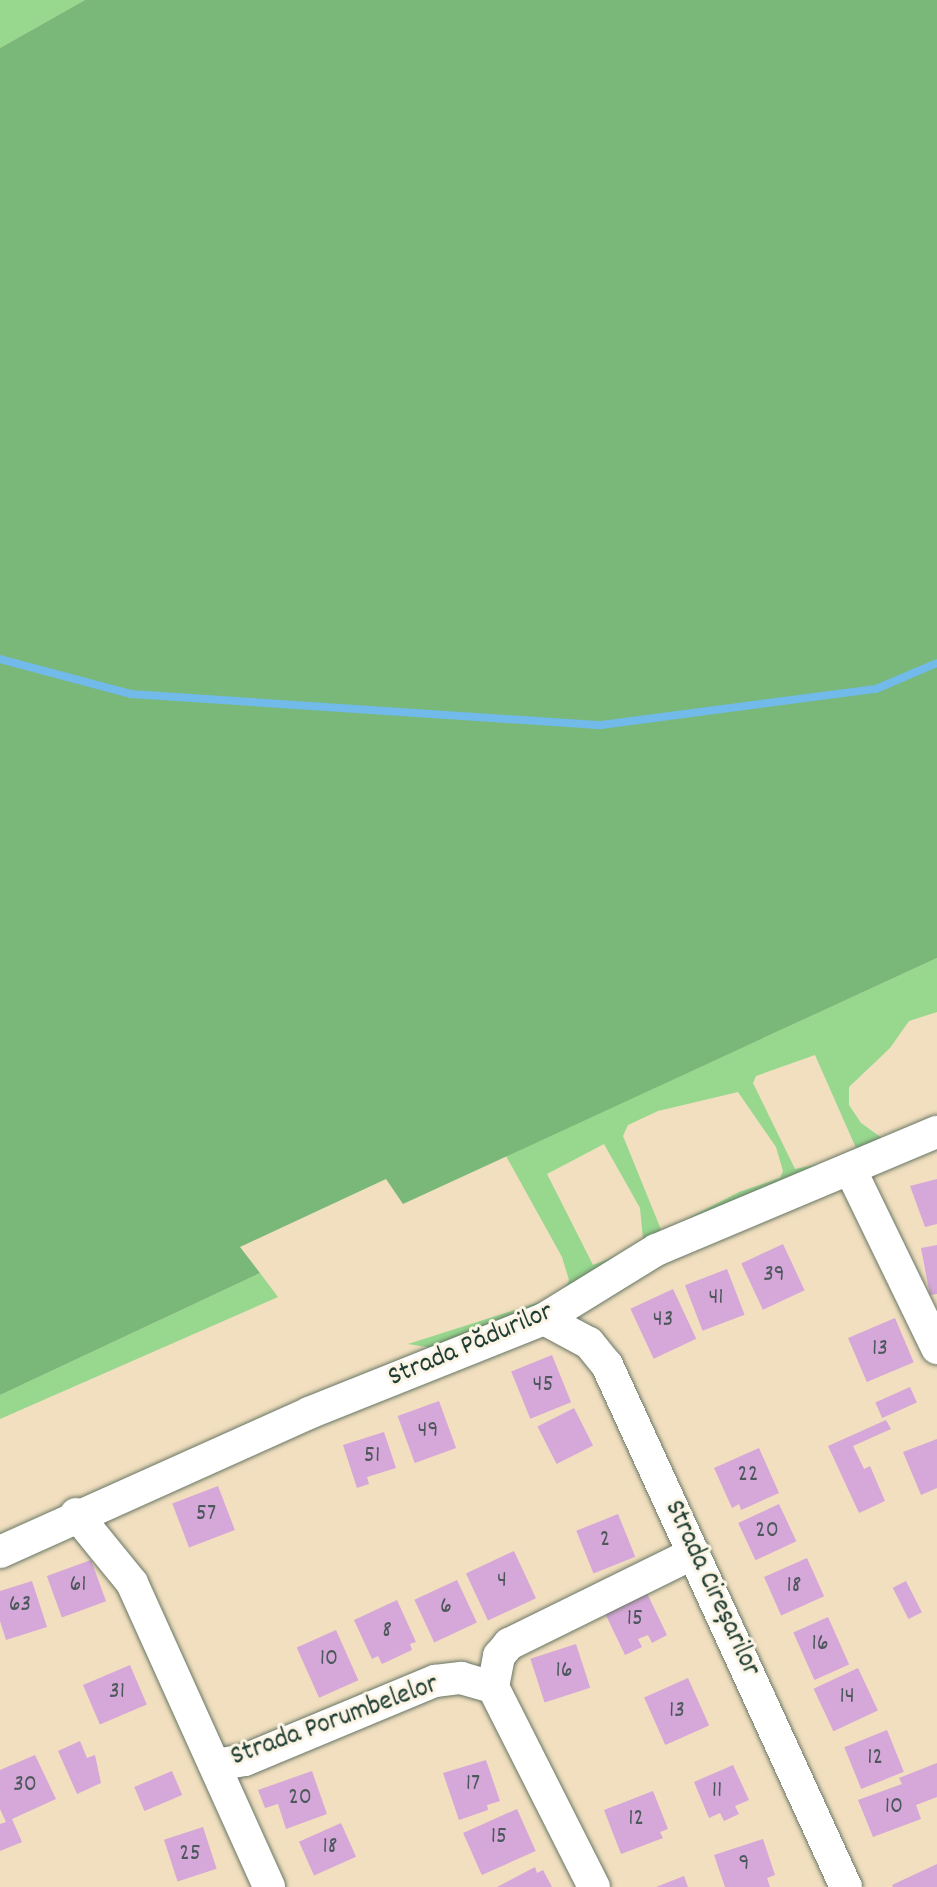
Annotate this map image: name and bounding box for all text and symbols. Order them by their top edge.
house number: 39 [763,1262,785,1290]
house number: 41 [708,1285,724,1313]
street label: Strada Pădurilor [384,1296,558,1396]
house number: 43 [653,1307,673,1335]
house number: 13 [872,1336,888,1364]
house number: 45 [532,1372,554,1400]
house number: 49 [418,1418,438,1446]
house number: 51 [364,1443,380,1471]
house number: 22 [738,1462,758,1490]
street label: Strada Cireșarilor [656,1496,766,1682]
house number: 57 [196,1501,216,1529]
house number: 20 [755,1518,779,1546]
house number: 2 [600,1527,610,1555]
house number: 4 [497,1568,507,1596]
house number: 61 [69,1572,87,1600]
house number: 18 [787,1573,801,1601]
house number: 63 [9,1592,31,1620]
house number: 6 [440,1594,452,1622]
house number: 15 [627,1606,643,1634]
house number: 8 [382,1618,392,1646]
house number: 16 [811,1631,829,1659]
house number: 10 [320,1646,338,1674]
house number: 16 [555,1658,573,1686]
street label: Strada Porumbelelor [227,1669,443,1775]
house number: 31 [109,1679,125,1707]
house number: 14 [839,1684,855,1712]
house number: 13 [669,1698,685,1726]
house number: 12 [867,1745,883,1773]
house number: 17 [466,1771,480,1799]
house number: 30 [13,1772,37,1800]
house number: 11 [712,1778,722,1806]
house number: 20 [288,1785,312,1813]
house number: 10 [885,1794,903,1822]
house number: 12 [628,1806,644,1834]
house number: 15 [491,1824,507,1852]
house number: 18 [323,1834,337,1862]
house number: 25 [179,1841,201,1869]
house number: 9 [739,1851,749,1879]

